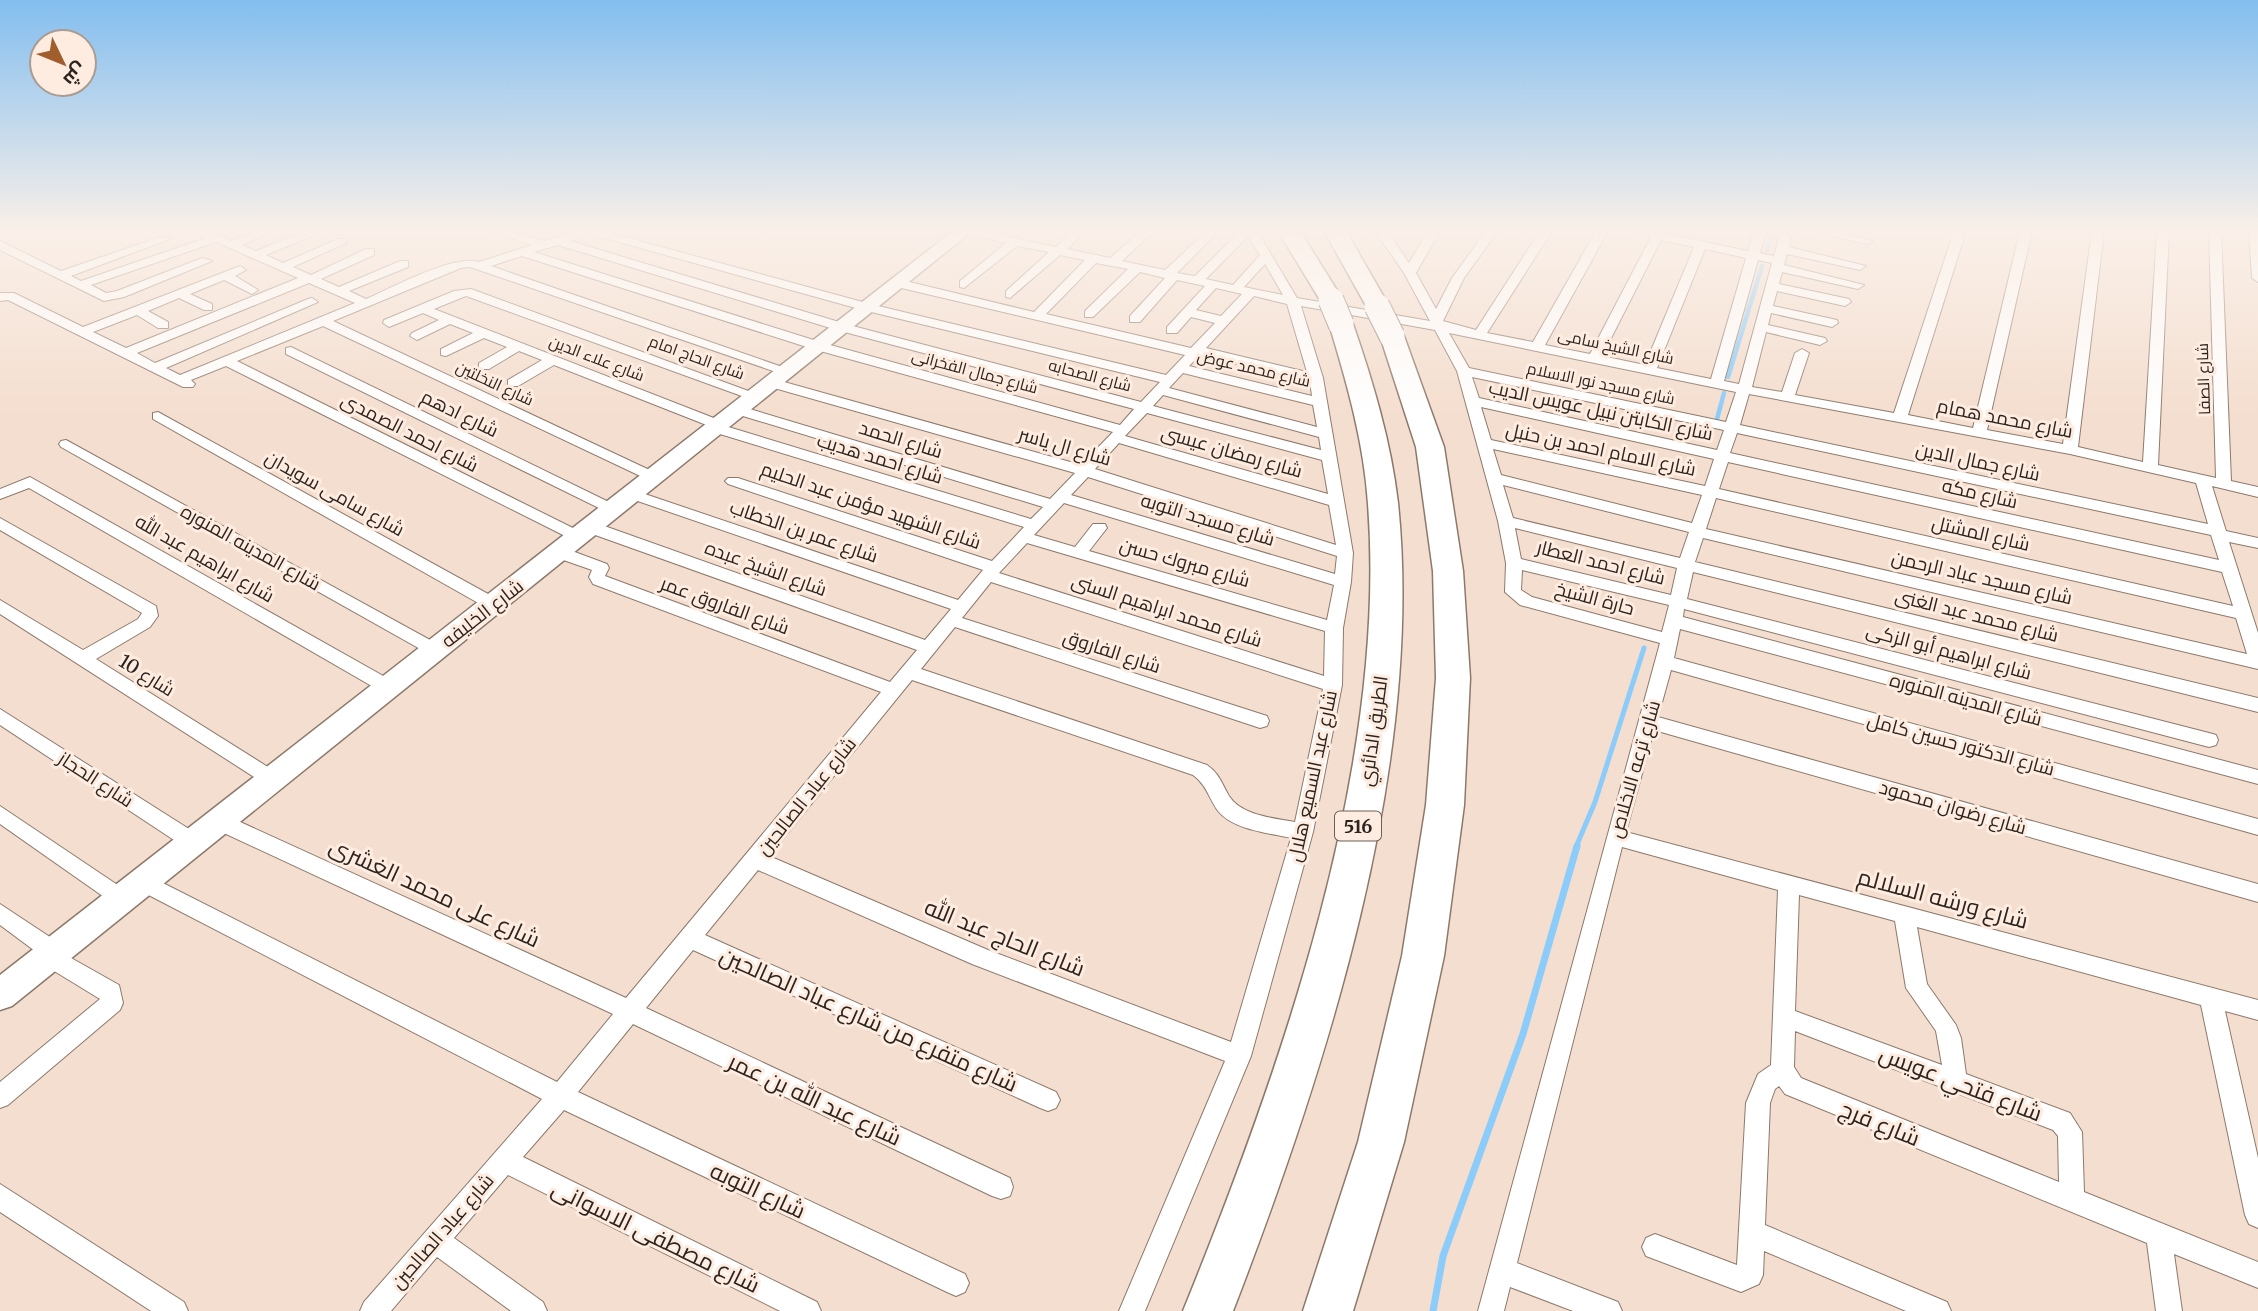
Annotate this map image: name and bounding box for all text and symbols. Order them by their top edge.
north arrow [28,28,98,98]
text: ش [58,57,93,92]
street label: شارع الشيخ سامى [1556,324,1676,370]
street label: شارع الحاج امام [646,330,748,385]
street label: شارع علاء الدين [546,331,647,387]
street label: شارع الصفا [2192,343,2216,415]
street label: شارع جمال الفخرانى [909,345,1040,399]
street label: شارع محمد عوض [1195,345,1313,393]
street label: شارع الصحابه [1046,354,1134,398]
street label: شارع النخلتين [452,356,537,411]
street label: شارع مسجد نور الاسلام [1525,358,1677,410]
street label: شارع الكابتن نبيل عويس الديب [1486,374,1715,447]
street label: شارع ادهم [416,384,503,444]
street label: شارع احمد الصمدى [336,387,483,479]
street label: شارع محمد همام [1935,393,2075,445]
street label: شارع الحمد [856,415,946,465]
street label: شارع الامام احمد بن حنبل [1503,417,1698,483]
street label: شارع رمضان عيسى [1158,419,1305,485]
street label: شارع ال ياسر [1014,421,1114,473]
street label: شارع احمد هديب [814,427,946,490]
street label: شارع جمال الدين [1913,436,2042,488]
street label: شارع سامى سويدان [260,445,409,543]
street label: شارع الشهيد مؤمن عبد الحليم [757,456,984,556]
street label: شارع مكه [1939,473,2020,515]
street label: شارع مسجد التوبه [1137,487,1278,553]
street label: شارع عمر بن الخطاب [726,494,881,569]
street label: شارع المدينه المنوره [176,499,325,597]
street label: شارع ابراهيم عبد الله [130,508,279,609]
street label: شارع المشتل [1929,510,2032,558]
street label: شارع مبروك حسن [1117,532,1253,594]
street label: شارع احمد العطار [1533,534,1668,592]
street label: شارع الشيخ عبده [701,535,830,603]
street label: شارع مسجد عباد الرحمن [1889,545,2075,611]
street label: شارع محمد ابراهيم السنى [1068,568,1265,654]
street label: شارع الفاروق عمر [656,570,793,641]
street label: شارع الخليفه [436,573,529,654]
street label: حارة الشيخ [1552,576,1637,622]
street label: شارع محمد عبد الغنى [1892,583,2061,649]
street label: شارع ابراهيم أبو الزكى [1863,617,2034,687]
street label: شارع الفاروق [1060,624,1164,680]
street label: شارع 10 [114,649,179,703]
street label: شارع المدينه المنوره [1887,667,2045,733]
street label: الطريق الدائري [1353,674,1396,788]
street label: شارع عبد السميع هلال [1282,688,1344,864]
street label: شارع ترعه الاخلاص [1603,697,1667,841]
street label: شارع الدكتور حسين كامل [1864,707,2057,782]
street label: شارع عباد الصالحين [751,732,863,861]
street label: شارع الحجاز [52,745,138,814]
street label: شارع رضوان محمود [1876,775,2029,841]
road number: 516 [1335,812,1381,840]
street label: شارع على محمد الغشرى [324,830,545,955]
street label: شارع ورشه السلالم [1854,861,2032,937]
street label: شارع الحاج عبد الله [920,892,1089,984]
street label: شارع متفرع من شارع عباد الصالحين [715,940,1023,1100]
street label: شارع فتحي عويس [1874,1039,2047,1131]
street label: شارع عبد الله بن عمر [721,1045,906,1154]
street label: شارع فرج [1835,1094,1924,1154]
street label: شارع التوبه [705,1155,810,1227]
street label: شارع عباد الصالحين [385,1168,500,1295]
street label: شارع مصطفى الاسوانى [546,1173,765,1301]

